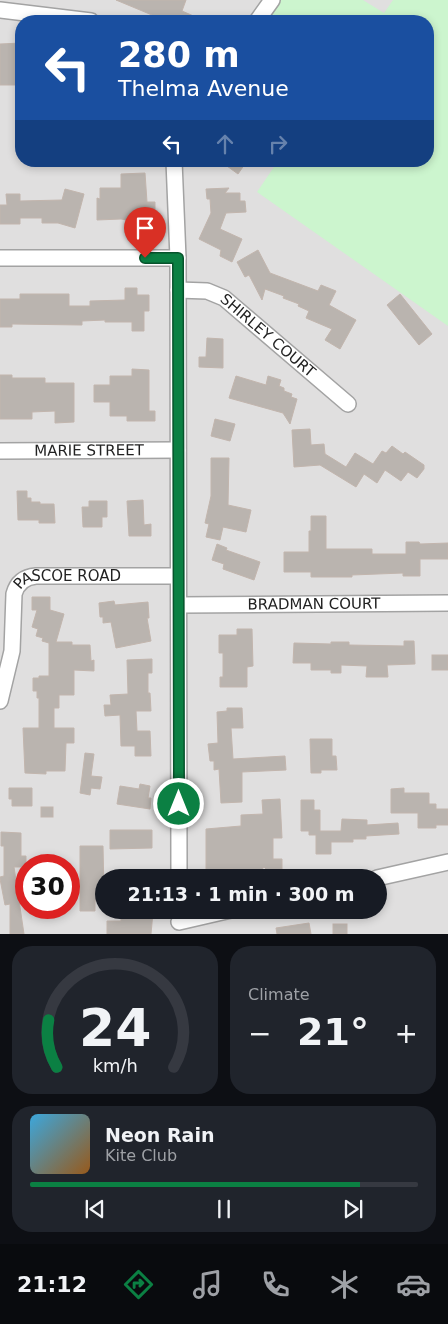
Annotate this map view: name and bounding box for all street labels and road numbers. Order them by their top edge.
street label: SHIRLEY COURT [217,290,320,382]
street label: MARIE STREET [34,441,145,460]
street label: PASCOE ROAD [10,567,121,593]
street label: BRADMAN COURT [247,594,381,613]

